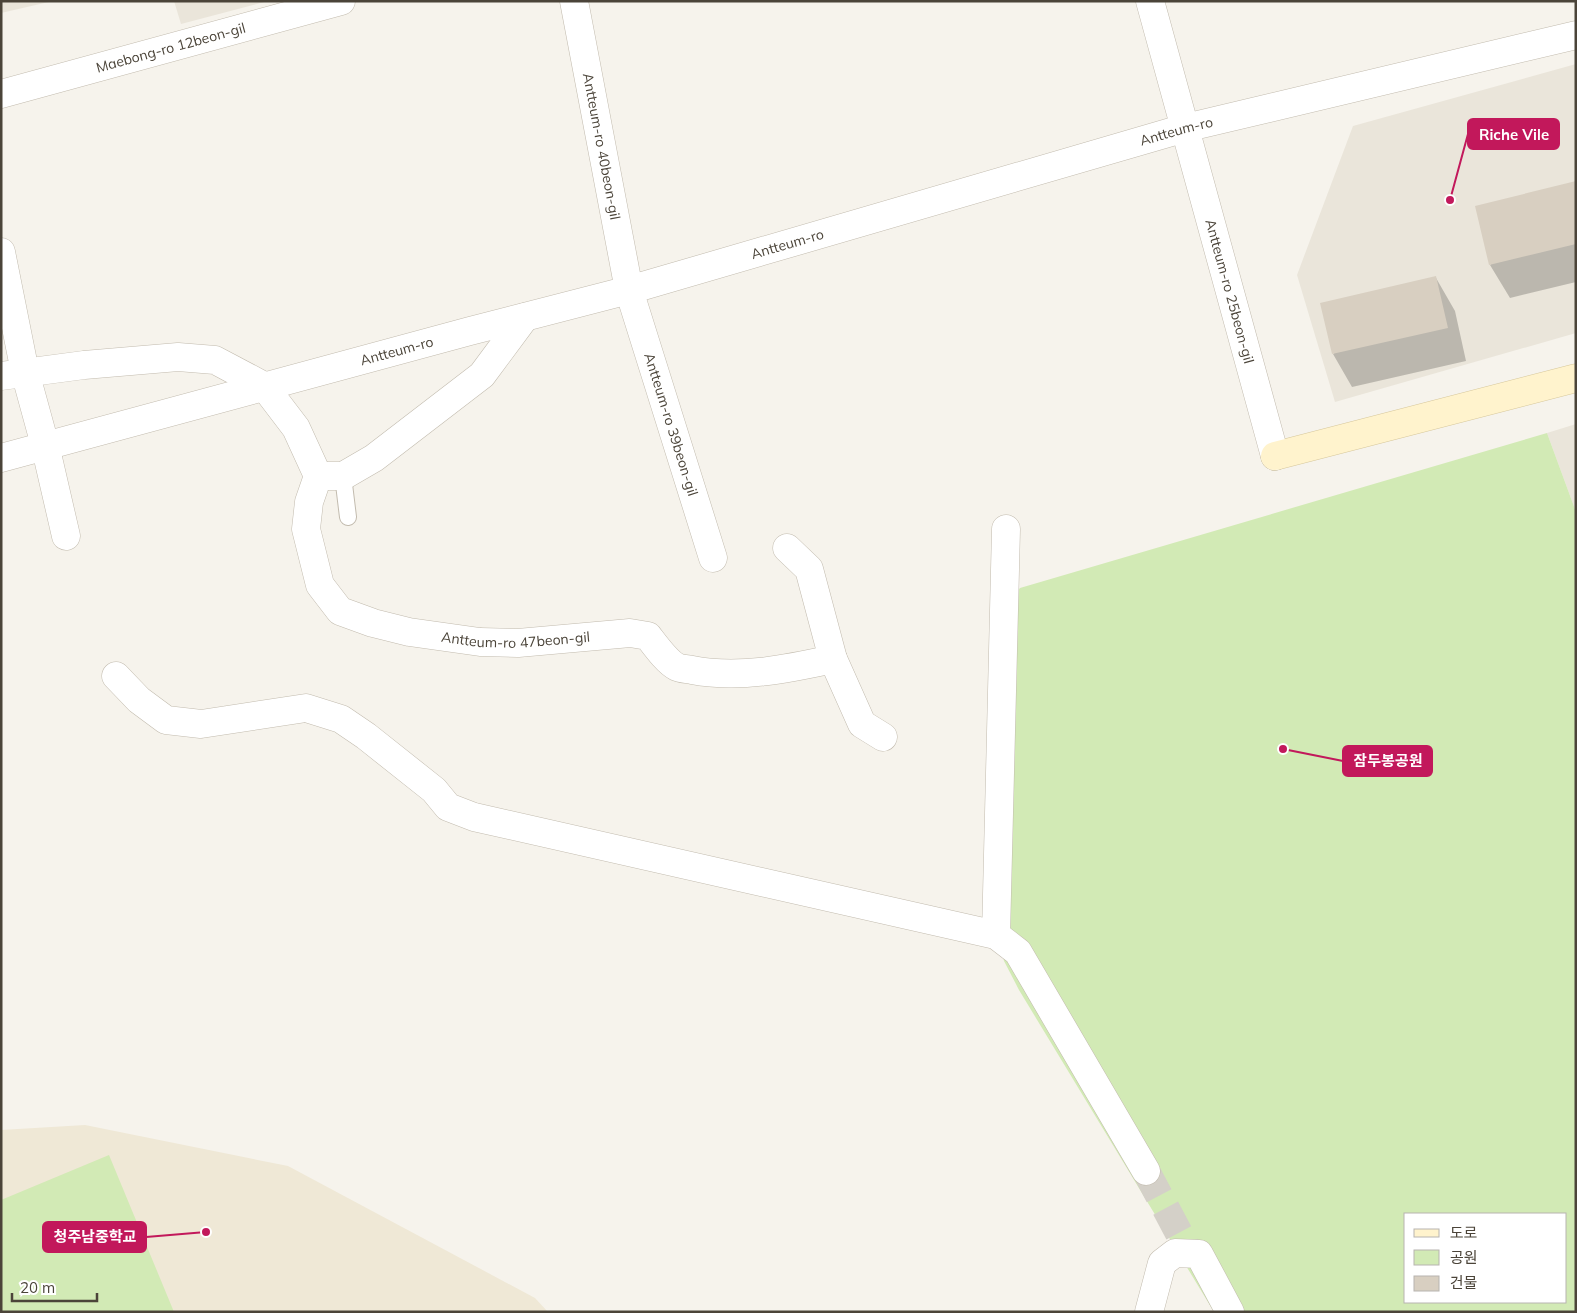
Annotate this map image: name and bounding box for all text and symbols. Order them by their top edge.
street label: Maebong-ro 12beon-gil [94,19,248,77]
street label: Antteum-ro 40beon-gil [579,71,624,221]
street label: Antteum-ro [1138,113,1215,150]
callout: Riche Vile [1468,119,1559,149]
text: Riche Vile [1479,125,1549,144]
street label: Antteum-ro 25beon-gil [1201,217,1258,366]
street label: Antteum-ro [749,225,826,263]
street label: Antteum-ro [358,332,435,369]
street label: Antteum-ro 39beon-gil [640,351,702,498]
street label: Antteum-ro 47beon-gil [440,628,591,652]
callout: 잠두봉공원 [1343,746,1432,776]
text: 잠두봉공원 [1353,751,1423,770]
legend [1404,1213,1567,1303]
callout: 청주남중학교 [43,1222,146,1252]
text: 도로 [1450,1223,1478,1242]
text: 청주남중학교 [54,1227,137,1246]
text: 공원 [1450,1248,1478,1267]
scale bar [12,1270,98,1302]
text: 건물 [1450,1273,1478,1292]
text: 20 m [20,1278,55,1297]

